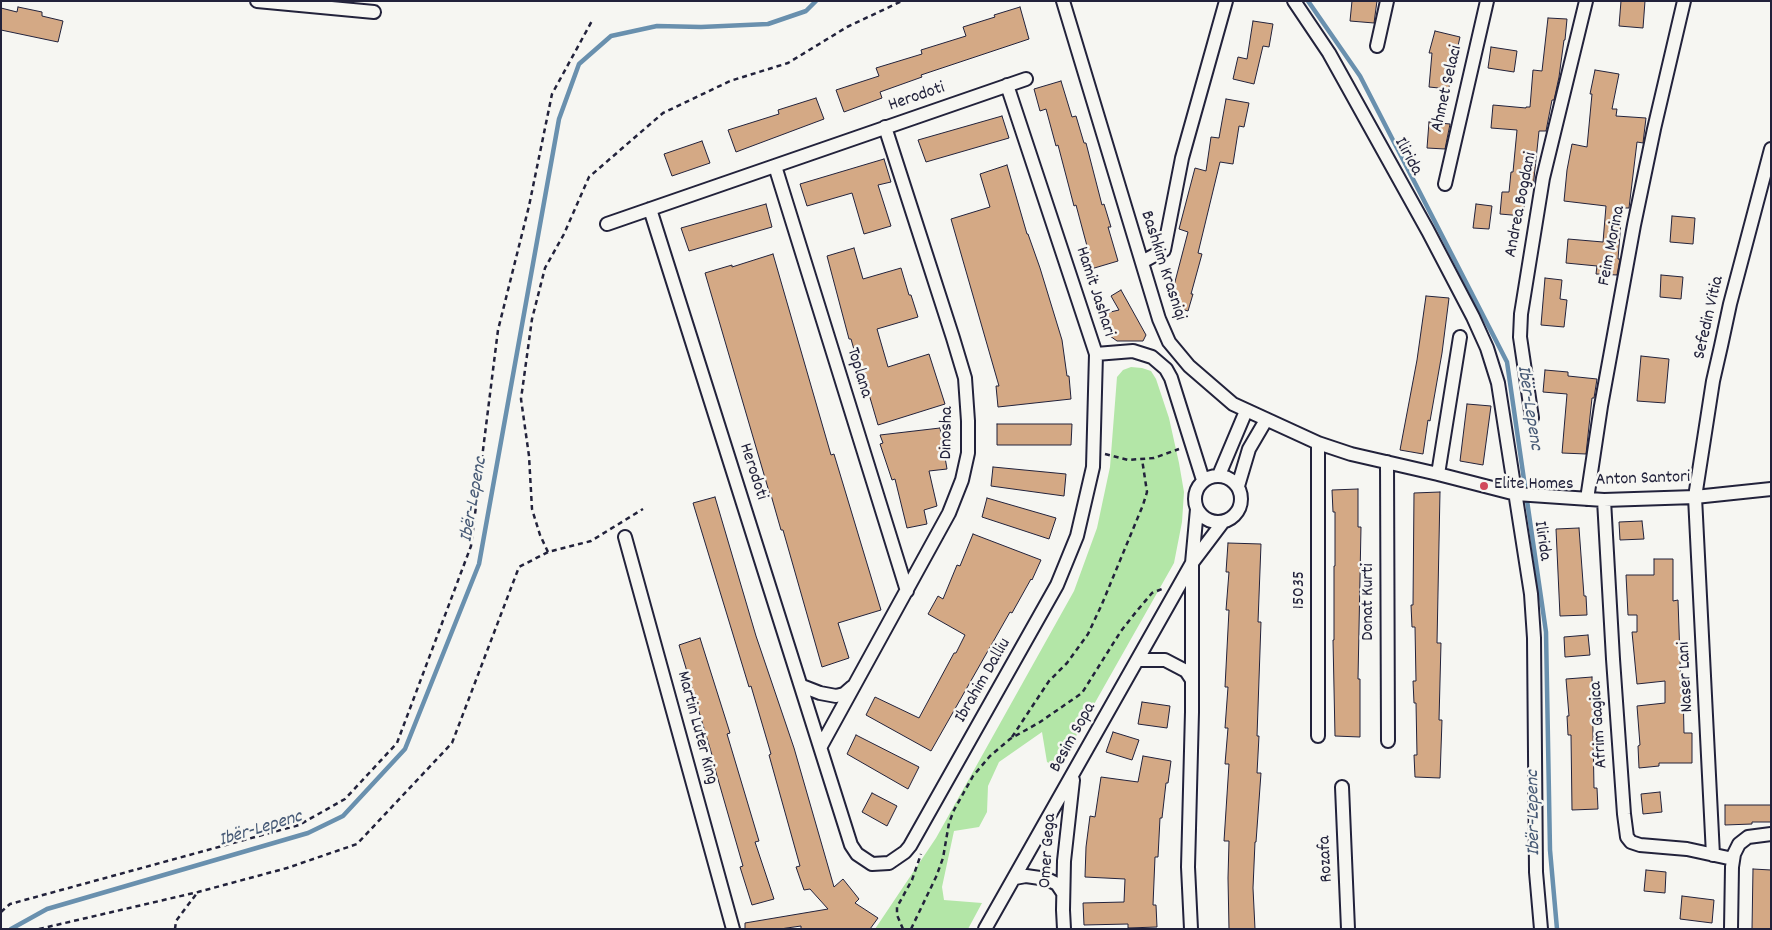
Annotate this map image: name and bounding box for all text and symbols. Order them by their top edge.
street label: Ahmet Selaci [1428,44,1468,134]
street label: Herodoti [886,78,948,118]
street label: Ilirida [1388,134,1426,180]
street label: Andrea Bogdani [1501,151,1543,259]
street label: Feim Morina [1595,204,1631,288]
street label: Bashkim Krasniqi [1134,209,1190,323]
street label: Hamit Jashari [1069,244,1119,340]
street label: Sefedin Vitia [1690,274,1730,362]
street label: Toplana [840,345,876,401]
water label: Ibër-Lepenc [1510,364,1546,452]
street label: Dinosha [937,406,959,460]
street label: Herodoti [733,441,771,503]
water label: Ibër-Lepenc [456,456,494,544]
street label: Anton Santori [1595,468,1691,492]
place label: Elite Homes [1494,475,1574,497]
marker: Elite Homes [1478,480,1490,492]
street label: Ilirida [1527,520,1555,562]
street label: Donat Kurti [1359,563,1381,641]
street label: 15035 [1290,571,1312,609]
street label: Ibrahim Dalliu [951,635,1017,727]
street label: Naser Lani [1674,641,1700,713]
street label: Martin Luter King [671,669,721,787]
street label: Afrim Gagica [1586,681,1614,769]
street label: Besim Sopa [1046,699,1102,777]
water label: Ibër-Lepenc [1523,770,1547,856]
water label: Ibër-Lepenc [217,807,305,853]
street label: Omer Gega [1036,813,1062,889]
street label: Rozafa [1315,835,1339,883]

